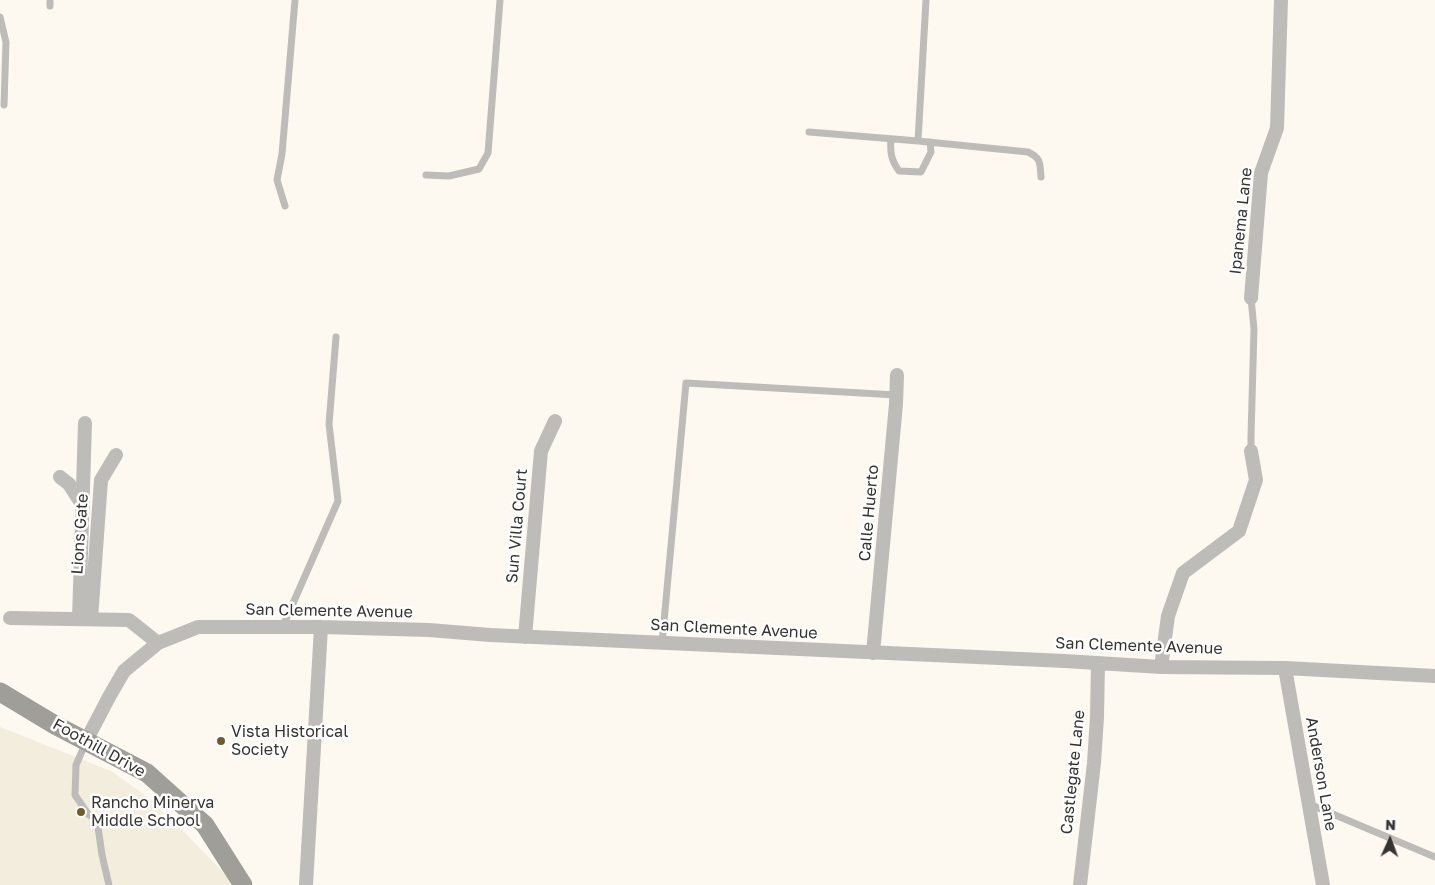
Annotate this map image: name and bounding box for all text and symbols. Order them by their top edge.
street label: Ipanema Lane [1226,166,1256,276]
street label: Calle Huerto [855,464,883,562]
street label: Sun Villa Court [502,468,532,584]
street label: Lions Gate [68,493,92,575]
street label: San Clemente Avenue [245,600,413,622]
street label: San Clemente Avenue [650,615,818,643]
street label: San Clemente Avenue [1055,633,1223,659]
street label: Castlegate Lane [1057,709,1089,835]
street label: Foothill Drive [49,715,149,781]
street label: Anderson Lane [1302,716,1340,832]
place label: Vista Historical Society [231,722,348,760]
marker: Vista Historical Society [215,735,227,747]
place label: Rancho Minerva Middle School [91,793,214,831]
marker: Rancho Minerva Middle School [75,806,87,818]
north arrow [1365,815,1415,865]
text: N [1385,816,1396,833]

